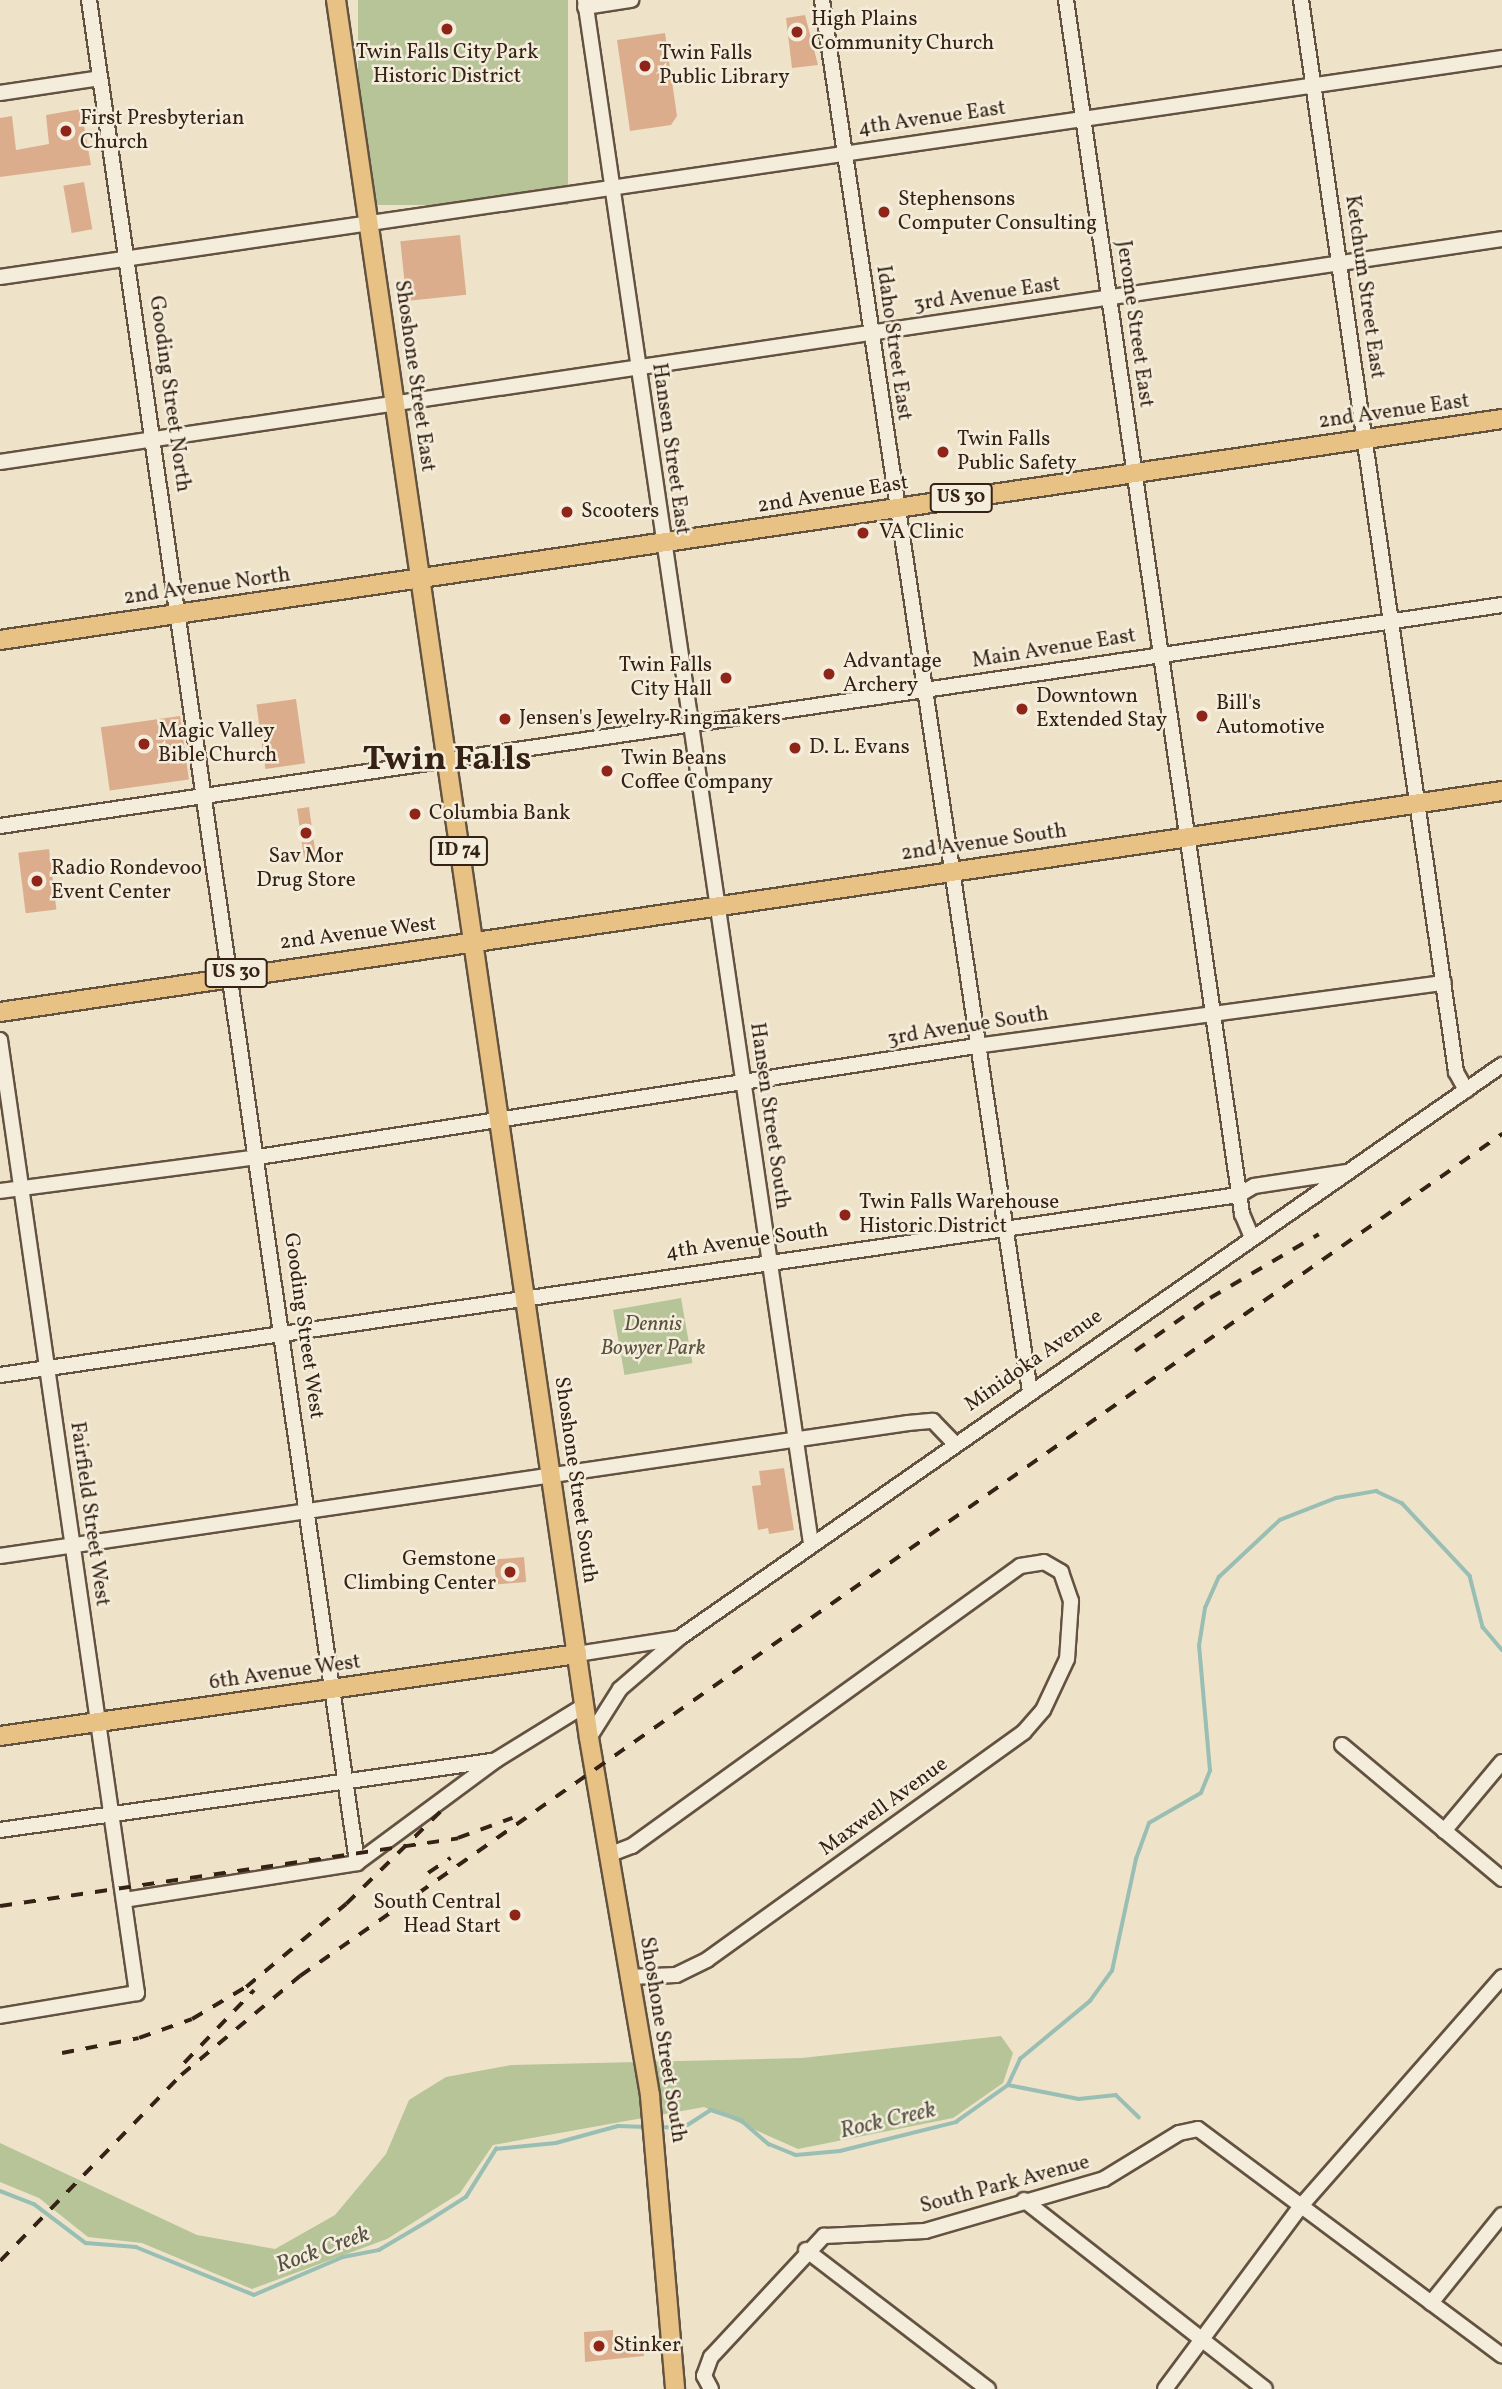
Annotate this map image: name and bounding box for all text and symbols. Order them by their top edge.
place label: High Plains Community Church [811,7,995,57]
marker: Twin Falls City Park Historic District [439,21,455,37]
marker: High Plains Community Church [789,24,805,40]
place label: Twin Falls City Park Historic District [355,40,539,90]
place label: Twin Falls Public Library [659,41,789,91]
marker: Twin Falls Public Library [637,58,653,74]
street label: 4th Avenue East [856,96,1008,142]
place label: First Presbyterian Church [80,106,245,156]
marker: First Presbyterian Church [58,123,74,139]
place label: Stephensons Computer Consulting [898,187,1097,237]
street label: Ketchum Street East [1339,194,1389,380]
marker: Stephensons Computer Consulting [876,204,892,220]
street label: Jerome Street East [1110,239,1158,409]
street label: Idaho Street East [870,264,916,422]
street label: 3rd Avenue East [912,272,1062,318]
street label: Shoshone Street East [388,279,440,473]
street label: Gooding Street North [143,294,195,494]
street label: Hansen Street East [645,362,695,536]
street label: 2nd Avenue East [1317,389,1471,435]
place label: Twin Falls Public Safety [957,427,1076,477]
marker: Twin Falls Public Safety [935,444,951,460]
street label: 2nd Avenue East [756,471,910,519]
road number: US 30 [930,482,992,513]
place label: Scooters [581,499,659,525]
marker: Scooters [559,504,575,520]
place label: VA Clinic [879,520,964,546]
marker: VA Clinic [853,523,873,543]
street label: 2nd Avenue North [122,563,292,611]
street label: Main Avenue East [970,624,1138,674]
place label: Advantage Archery [843,649,942,699]
place label: Twin Falls City Hall [619,653,712,703]
marker: Advantage Archery [821,666,837,682]
marker: Twin Falls City Hall [718,670,734,686]
place label: Downtown Extended Stay [1036,684,1167,734]
place label: Bill's Automotive [1216,691,1325,741]
marker: Downtown Extended Stay [1014,701,1030,717]
place label: Jensen's Jewelry Ringmakers [519,706,781,732]
marker: Bill's Automotive [1194,708,1210,724]
marker: Jensen's Jewelry Ringmakers [497,711,513,727]
place label: Magic Valley Bible Church [158,719,277,769]
place label: D. L. Evans [809,735,910,761]
marker: Magic Valley Bible Church [136,736,152,752]
district label: Twin Falls [363,739,531,781]
marker: D. L. Evans [787,740,803,756]
place label: Twin Beans Coffee Company [621,746,773,796]
marker: Twin Beans Coffee Company [599,763,615,779]
place label: Columbia Bank [429,801,570,827]
marker: Columbia Bank [407,806,423,822]
street label: 2nd Avenue South [899,819,1069,867]
marker: Sav Mor Drug Store [298,825,314,841]
road number: ID 74 [429,836,489,866]
place label: Sav Mor Drug Store [256,844,356,894]
place label: Radio Rondevoo Event Center [51,856,202,906]
marker: Radio Rondevoo Event Center [29,873,45,889]
street label: 2nd Avenue West [278,912,438,956]
road number: US 30 [204,958,268,988]
street label: 3rd Avenue South [886,1002,1050,1052]
street label: Hansen Street South [743,1021,795,1211]
place label: Twin Falls Warehouse Historic District [859,1190,1060,1240]
marker: Twin Falls Warehouse Historic District [837,1207,853,1223]
street label: 4th Avenue South [664,1218,830,1266]
street label: Gooding Street West [277,1231,329,1421]
street label: Minidoka Avenue [960,1304,1108,1418]
park label: Dennis Bowyer Park [600,1312,706,1362]
street label: Shoshone Street South [548,1375,602,1585]
street label: Fairfield Street West [64,1420,114,1608]
place label: Gemstone Climbing Center [344,1547,496,1597]
marker: Gemstone Climbing Center [502,1564,518,1580]
street label: 6th Avenue West [207,1650,363,1696]
street label: Maxwell Avenue [815,1752,953,1862]
place label: South Central Head Start [373,1890,501,1940]
marker: South Central Head Start [507,1907,523,1923]
street label: Shoshone Street South [633,1935,691,2145]
water label: Rock Creek [837,2097,939,2145]
street label: South Park Avenue [917,2150,1093,2220]
water label: Rock Creek [272,2220,374,2280]
place label: Stinker [613,2333,681,2359]
marker: Stinker [591,2338,607,2354]

